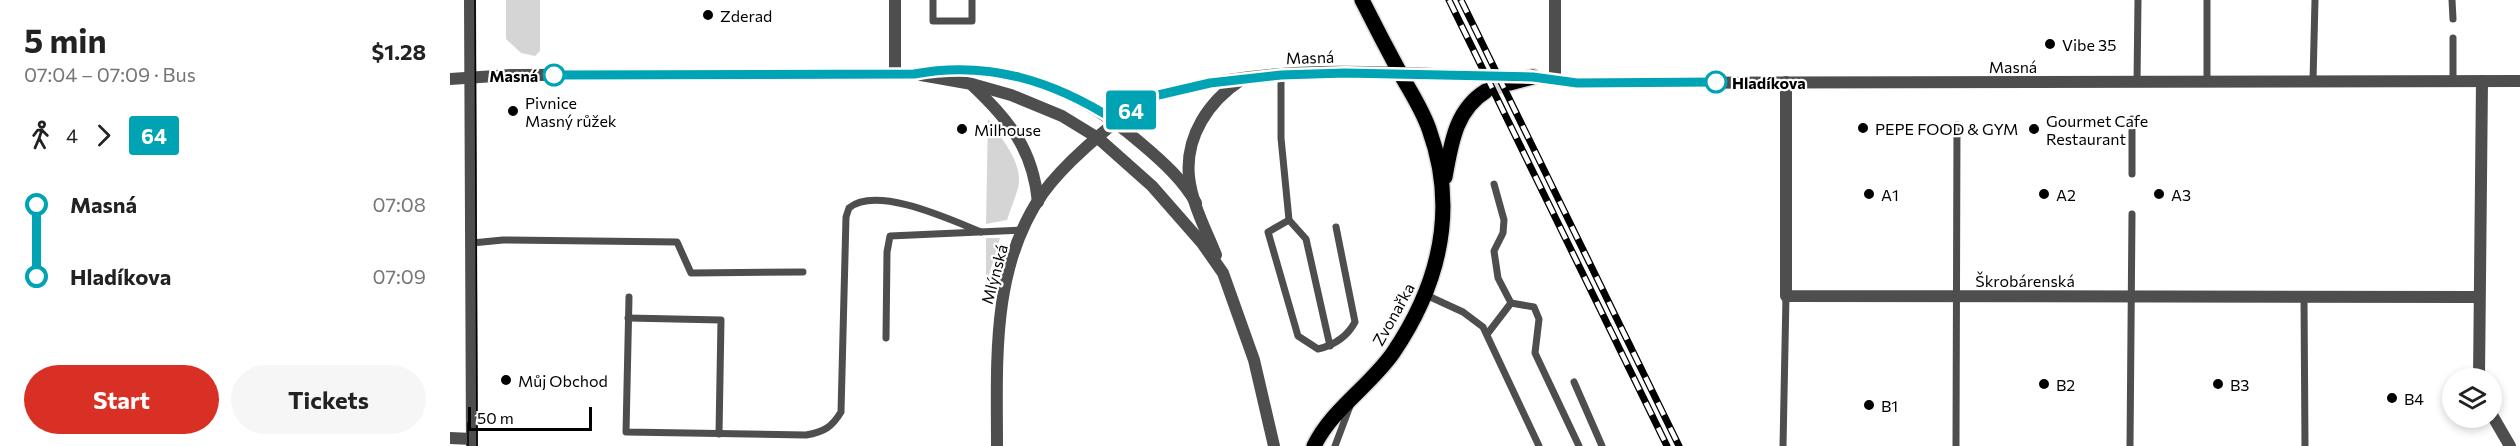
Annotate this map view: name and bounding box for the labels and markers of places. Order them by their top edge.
place label: Zderad [720,6,772,25]
marker: Zderad [701,8,715,22]
place label: Vibe 35 [2062,35,2116,54]
marker: Vibe 35 [2043,37,2057,51]
marker: Masná [543,64,565,86]
place label: Masná [489,66,538,85]
marker: Hladíkova [1705,71,1727,93]
place label: Hladíkova [1732,73,1806,92]
place label: Pivnice Masný růžek [525,93,617,130]
marker: Pivnice Masný růžek [506,104,520,118]
place label: Gourmet Cafe Restaurant [2046,111,2148,148]
place label: PEPE FOOD & GYM [1875,119,2018,138]
place label: Milhouse [974,120,1041,139]
marker: PEPE FOOD & GYM [1856,121,1870,135]
marker: Milhouse [955,122,969,136]
marker: Gourmet Cafe Restaurant [2027,122,2041,136]
place label: A1 [1881,185,1899,204]
place label: A2 [2056,185,2076,204]
place label: A3 [2171,185,2191,204]
marker: A1 [1862,187,1876,201]
marker: A2 [2037,187,2051,201]
marker: A3 [2152,187,2166,201]
place label: Můj Obchod [518,371,608,390]
marker: Můj Obchod [499,373,513,387]
place label: B2 [2056,375,2075,394]
place label: B3 [2230,375,2249,394]
marker: B2 [2037,377,2051,391]
marker: B3 [2211,377,2225,391]
place label: B4 [2404,389,2424,408]
marker: B4 [2385,391,2399,405]
place label: B1 [1881,396,1898,415]
marker: B1 [1862,398,1876,412]

